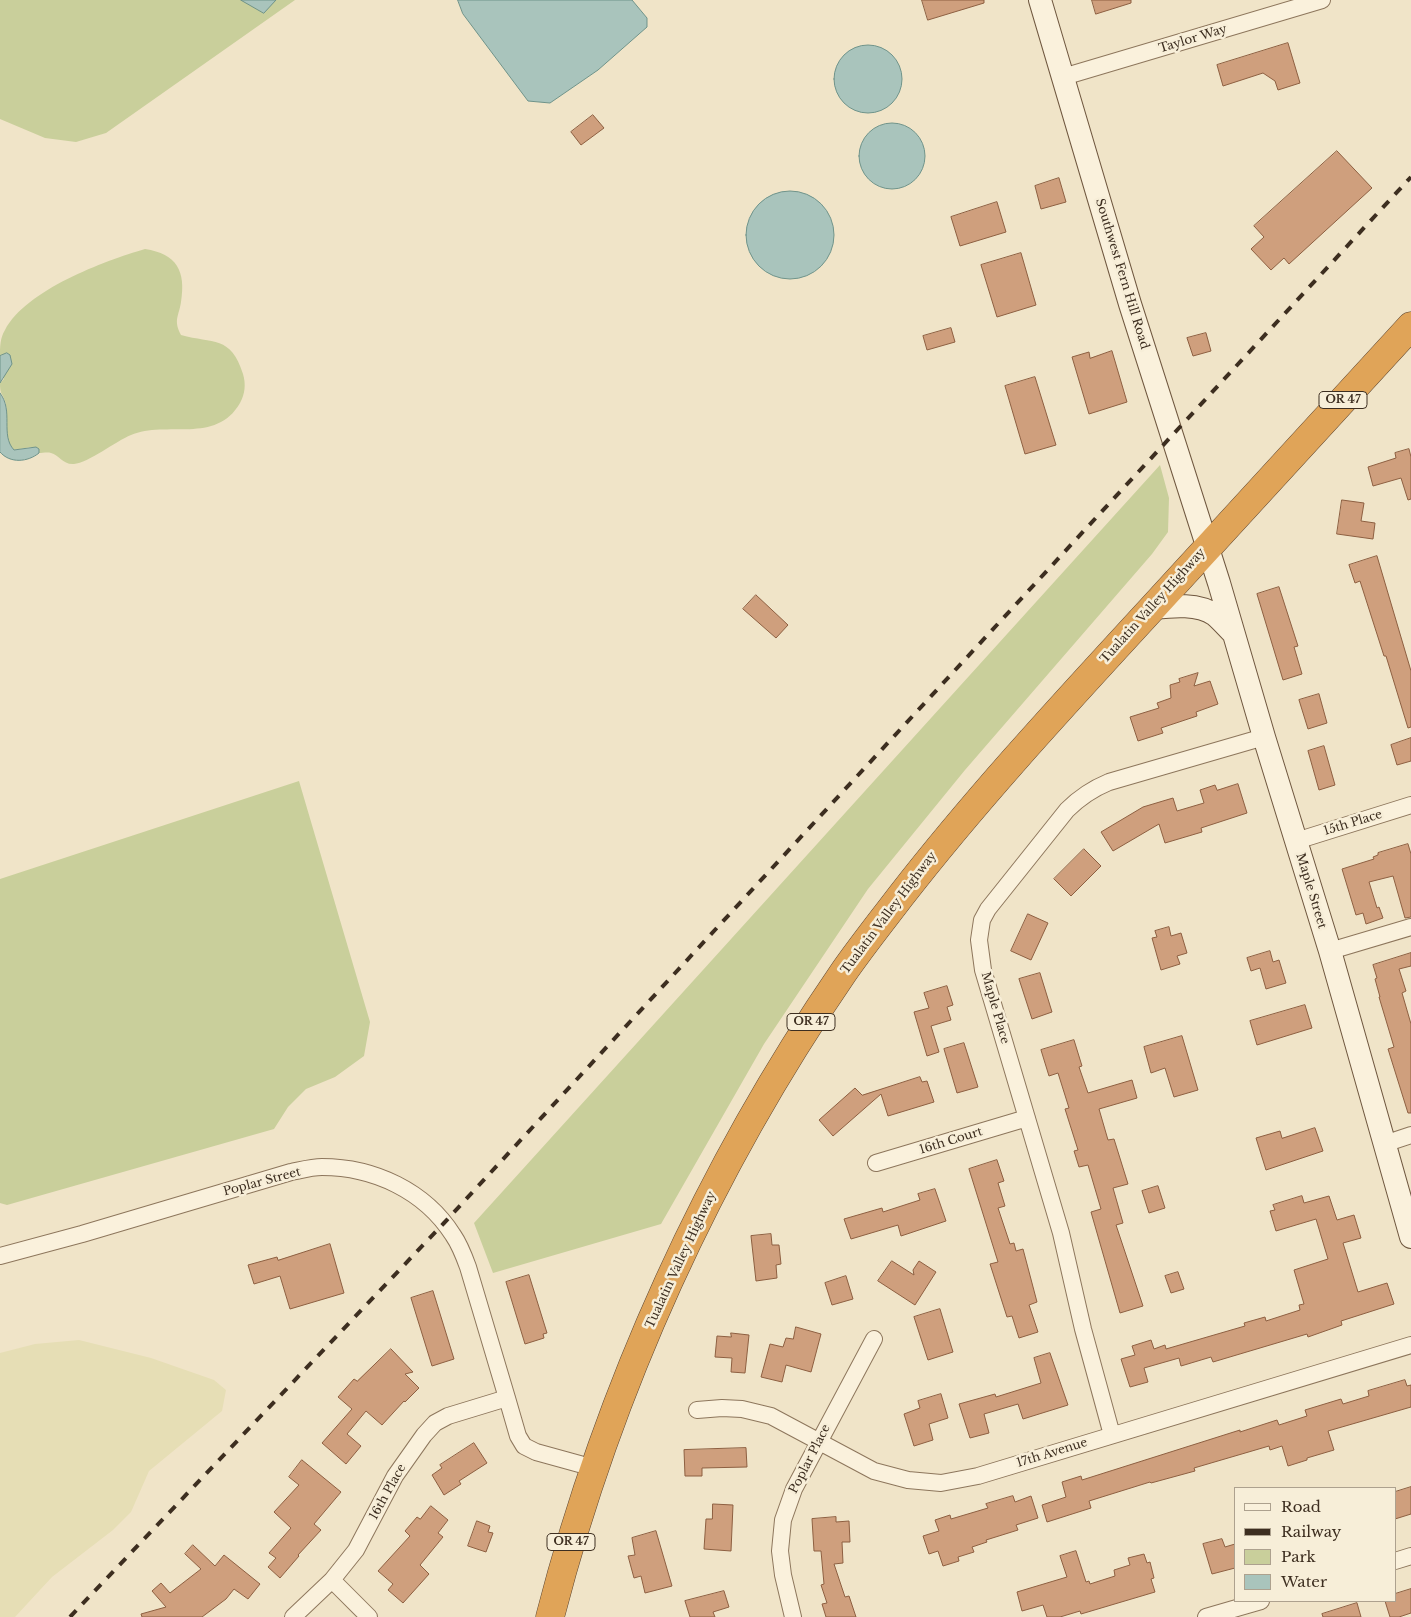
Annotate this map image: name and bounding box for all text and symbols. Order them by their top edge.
street label: Taylor Way [1157,22,1229,56]
street label: Southwest Fern Hill Road [1092,197,1152,351]
road number: OR 47 [1319,392,1367,408]
street label: Tualatin Valley Highway [1098,546,1208,666]
street label: 15th Place [1322,807,1384,839]
street label: Tualatin Valley Highway [838,849,940,977]
street label: Maple Street [1293,852,1329,930]
street label: Maple Place [978,970,1012,1046]
road number: OR 47 [787,1014,835,1030]
street label: 16th Court [918,1125,984,1157]
street label: Poplar Street [222,1165,302,1199]
street label: Tualatin Valley Highway [643,1189,719,1331]
street label: Poplar Place [786,1422,834,1496]
street label: 17th Avenue [1015,1435,1089,1471]
street label: 16th Place [367,1462,409,1522]
legend [1234,1487,1396,1602]
text: Road [1281,1497,1321,1516]
text: Railway [1281,1522,1341,1541]
road number: OR 47 [547,1534,595,1550]
text: Park [1281,1547,1316,1566]
text: Water [1281,1572,1327,1591]

